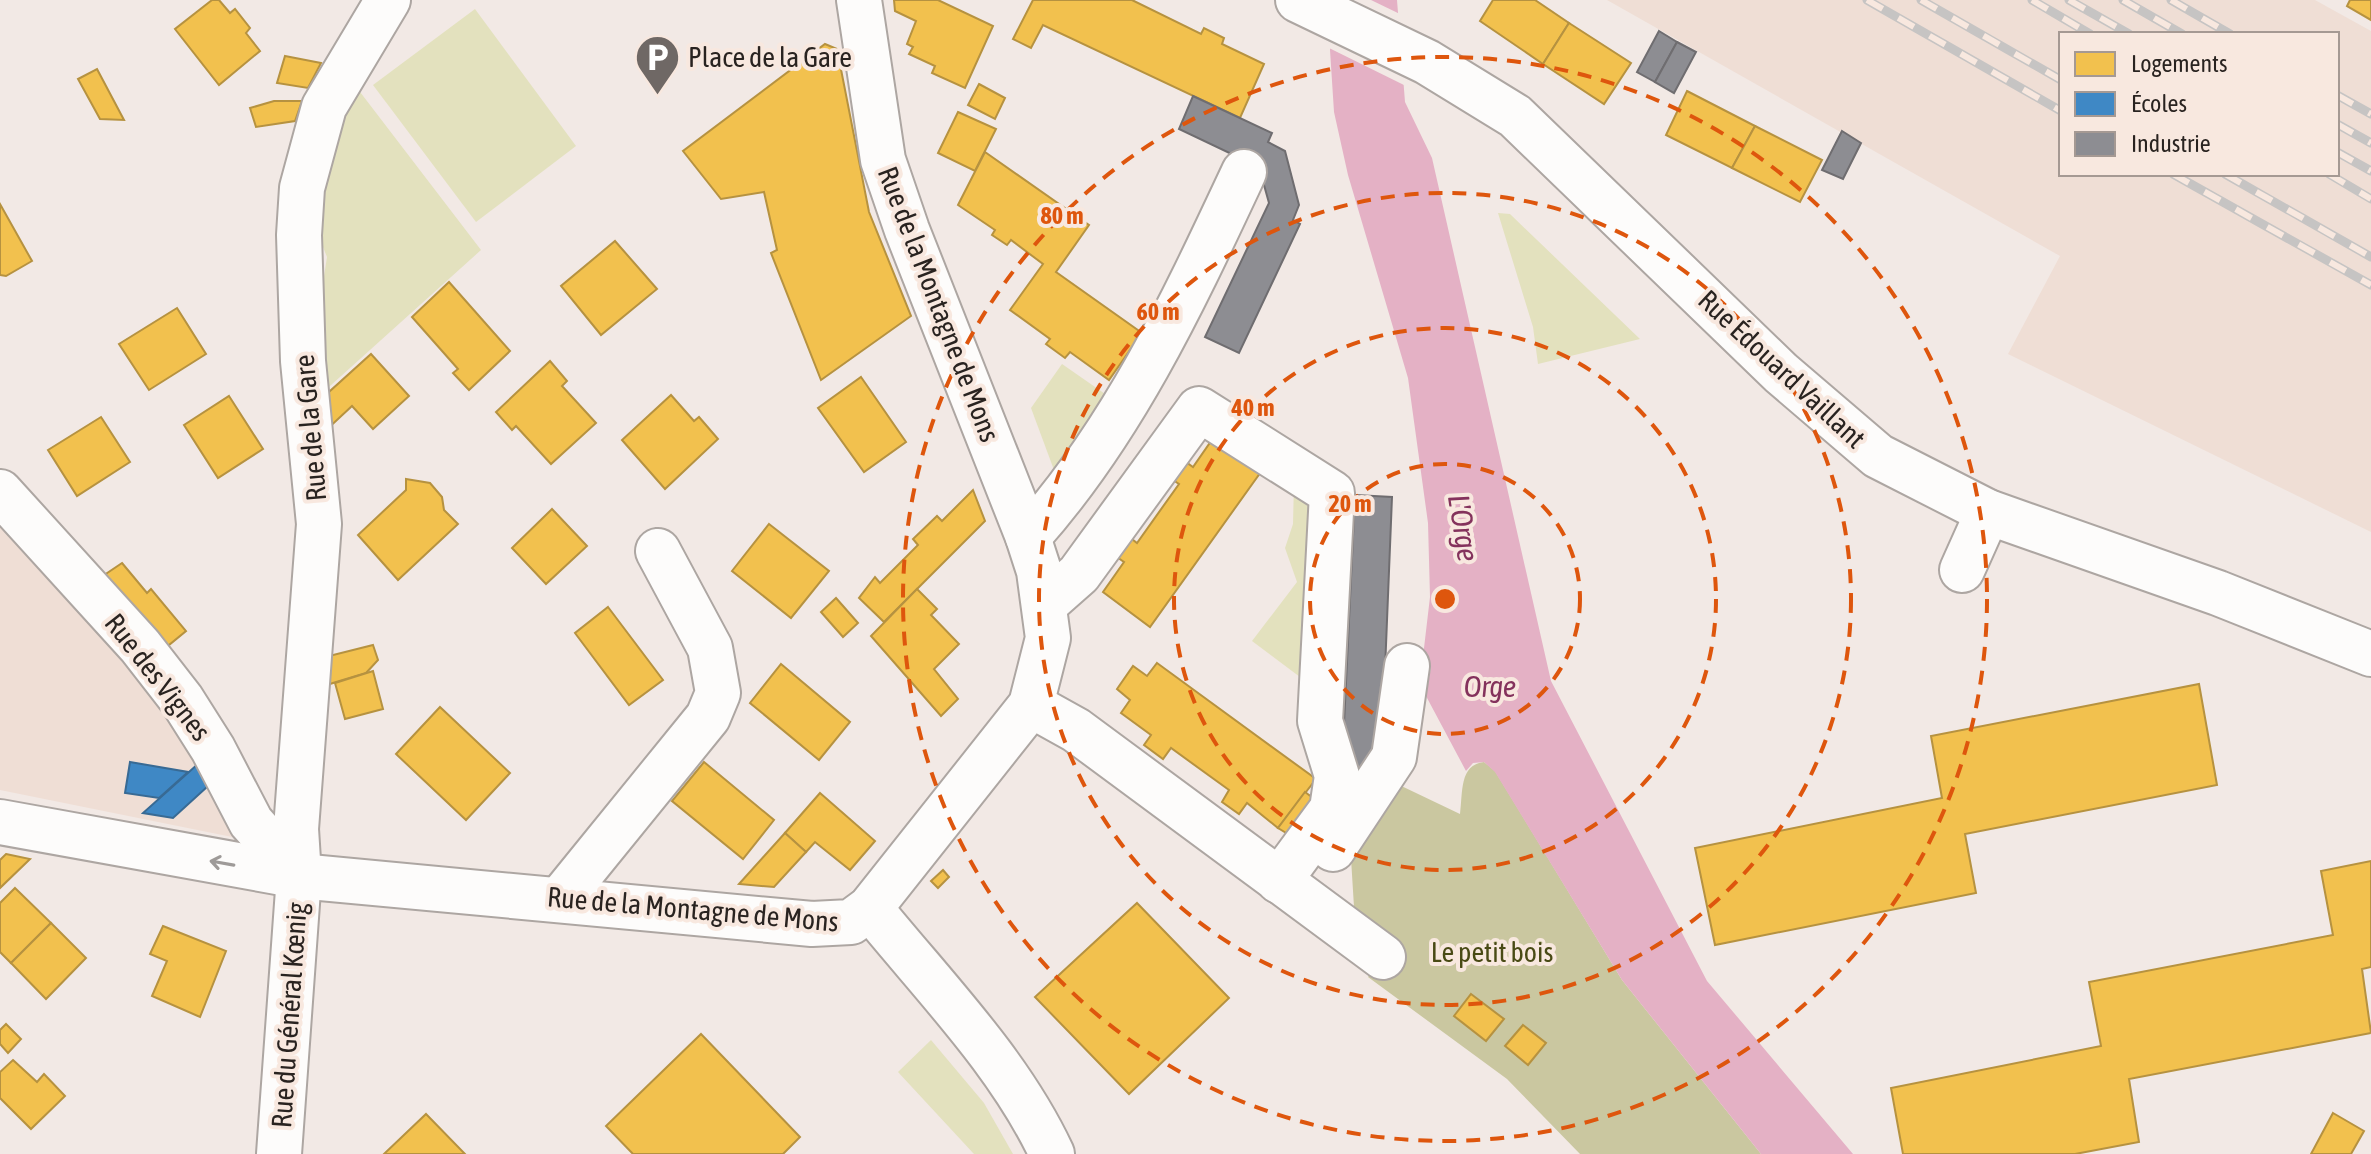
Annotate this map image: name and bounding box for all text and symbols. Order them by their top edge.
legend [2059,32,2339,176]
parking icon: Place de la Gare [633,33,681,96]
place label: Place de la Gare [688,41,852,73]
text: Logements [2131,50,2228,77]
text: Écoles [2131,90,2187,117]
text: Industrie [2131,130,2211,157]
street label: Rue de la Montagne de Mons [872,162,1006,446]
text: 80 m [1040,202,1084,229]
street label: Rue Édouard Vaillant [1692,284,1872,454]
text: 60 m [1136,298,1180,325]
street label: Rue de la Gare [288,353,332,503]
text: 40 m [1230,394,1275,421]
text: 20 m [1328,490,1372,517]
water label: L'Orge [1442,492,1486,564]
centre of rings [1431,585,1459,613]
street label: Rue des Vignes [99,607,217,747]
water label: Orge [1464,669,1516,703]
one-way arrow [210,855,235,870]
street label: Rue de la Montagne de Mons [546,880,840,938]
street label: Rue du Général Kœnig [265,901,313,1129]
park label: Le petit bois [1431,936,1553,968]

